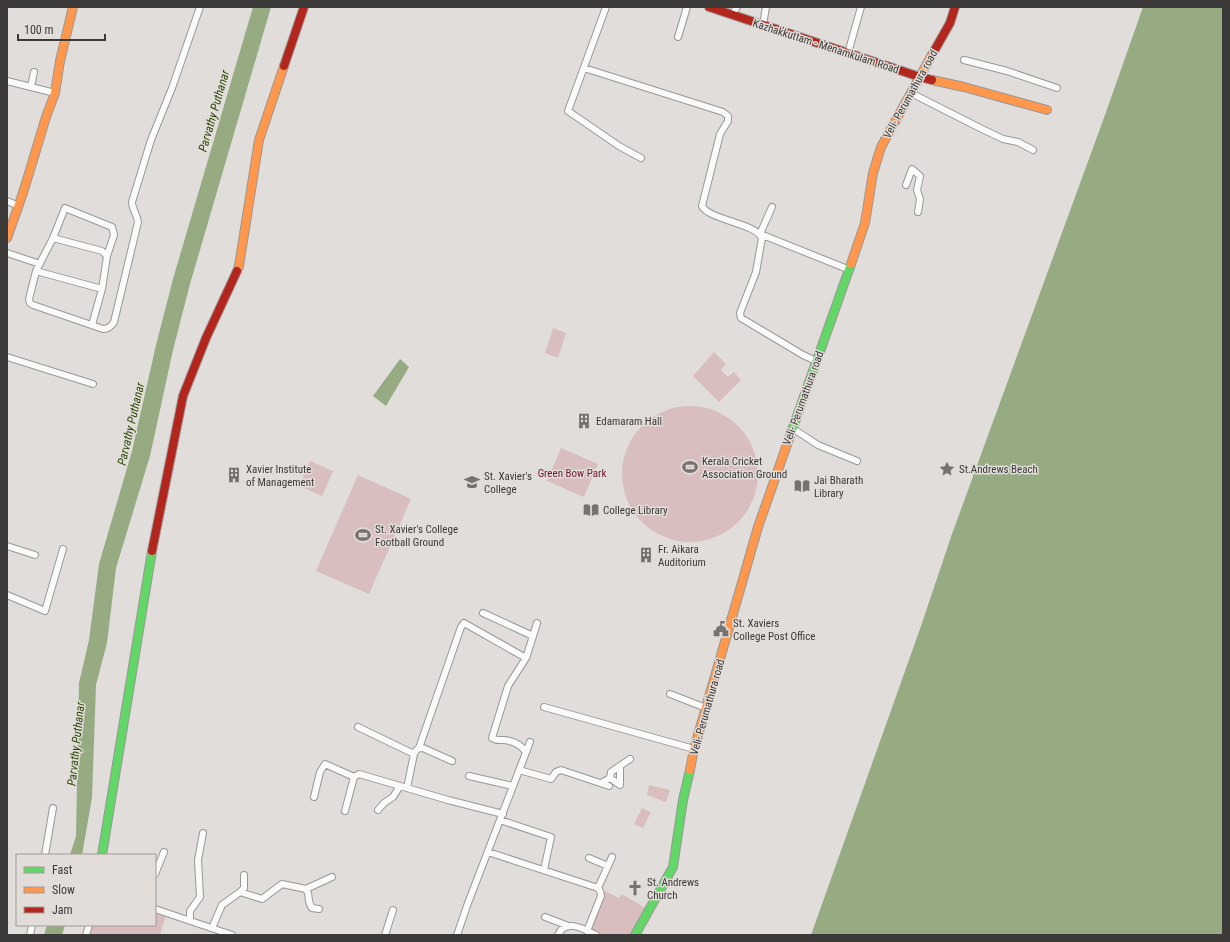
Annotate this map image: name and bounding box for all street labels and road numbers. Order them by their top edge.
street label: Kazhakkuttam - Menamkulam Road [751,17,901,76]
street label: Veli- Perumathura road [881,48,940,141]
street label: Veli- Perumathura road [780,349,827,447]
street label: Veli- Perumathura road [688,658,727,757]

